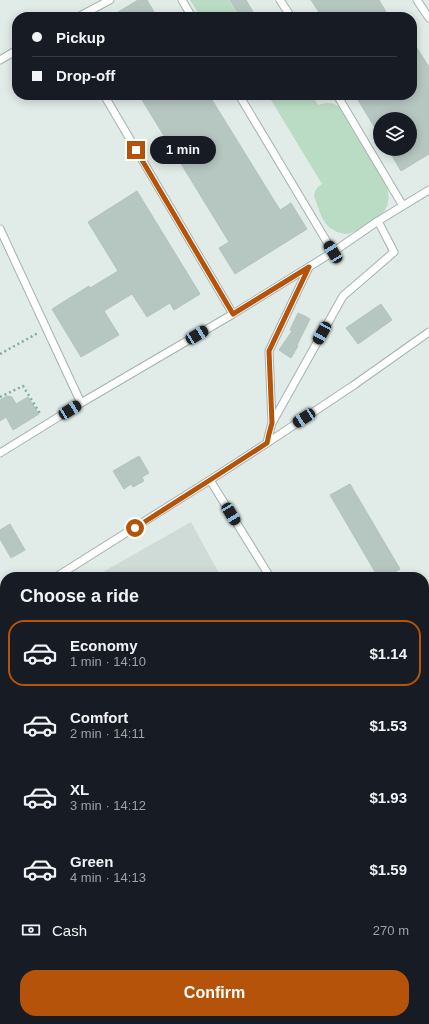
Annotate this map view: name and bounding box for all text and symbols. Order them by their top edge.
text: Pickup [56,29,105,46]
text: Drop-off [56,67,115,84]
map controls [373,112,417,156]
button: layers [373,112,417,156]
callout: 1 min [150,136,216,164]
route end [127,141,145,159]
text: 1 min [166,142,200,157]
car [322,239,344,265]
car [311,320,333,346]
car [184,324,210,346]
car [57,399,83,421]
car [291,406,317,430]
car [220,501,242,527]
route start [126,519,144,537]
text: Choose a ride [20,586,139,606]
icon: car [22,635,58,671]
text: Economy [70,637,138,654]
text: $1.14 [369,645,407,662]
text: 1 min · 14:10 [70,654,146,669]
icon: car [22,707,58,743]
text: Comfort [70,709,128,726]
text: $1.53 [369,717,407,734]
text: 2 min · 14:11 [70,726,145,741]
icon: car [22,779,58,815]
text: XL [70,781,89,798]
text: $1.93 [369,789,407,806]
text: 3 min · 14:12 [70,798,146,813]
icon: car [22,851,58,887]
text: Green [70,853,113,870]
text: $1.59 [369,861,407,878]
text: 4 min · 14:13 [70,870,146,885]
icon: cash [20,919,42,941]
text: Cash [52,922,87,939]
text: 270 m [373,923,409,938]
button: Confirm [20,970,409,1016]

